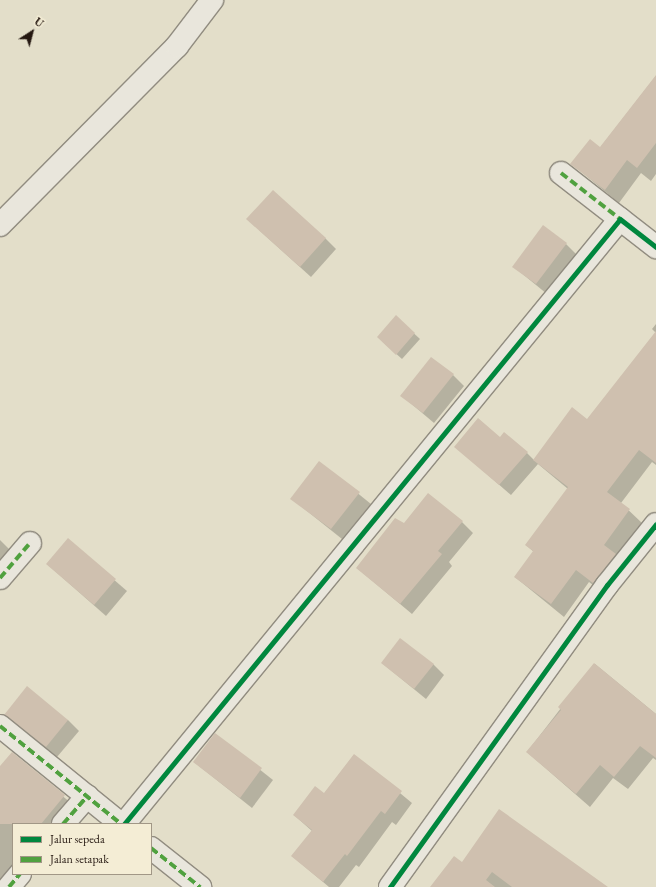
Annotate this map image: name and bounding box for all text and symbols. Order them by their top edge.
north arrow [12,12,52,52]
text: U [32,14,46,30]
legend [12,823,152,875]
text: Jalur sepeda [50,831,105,847]
text: Jalan setapak [50,851,109,867]

